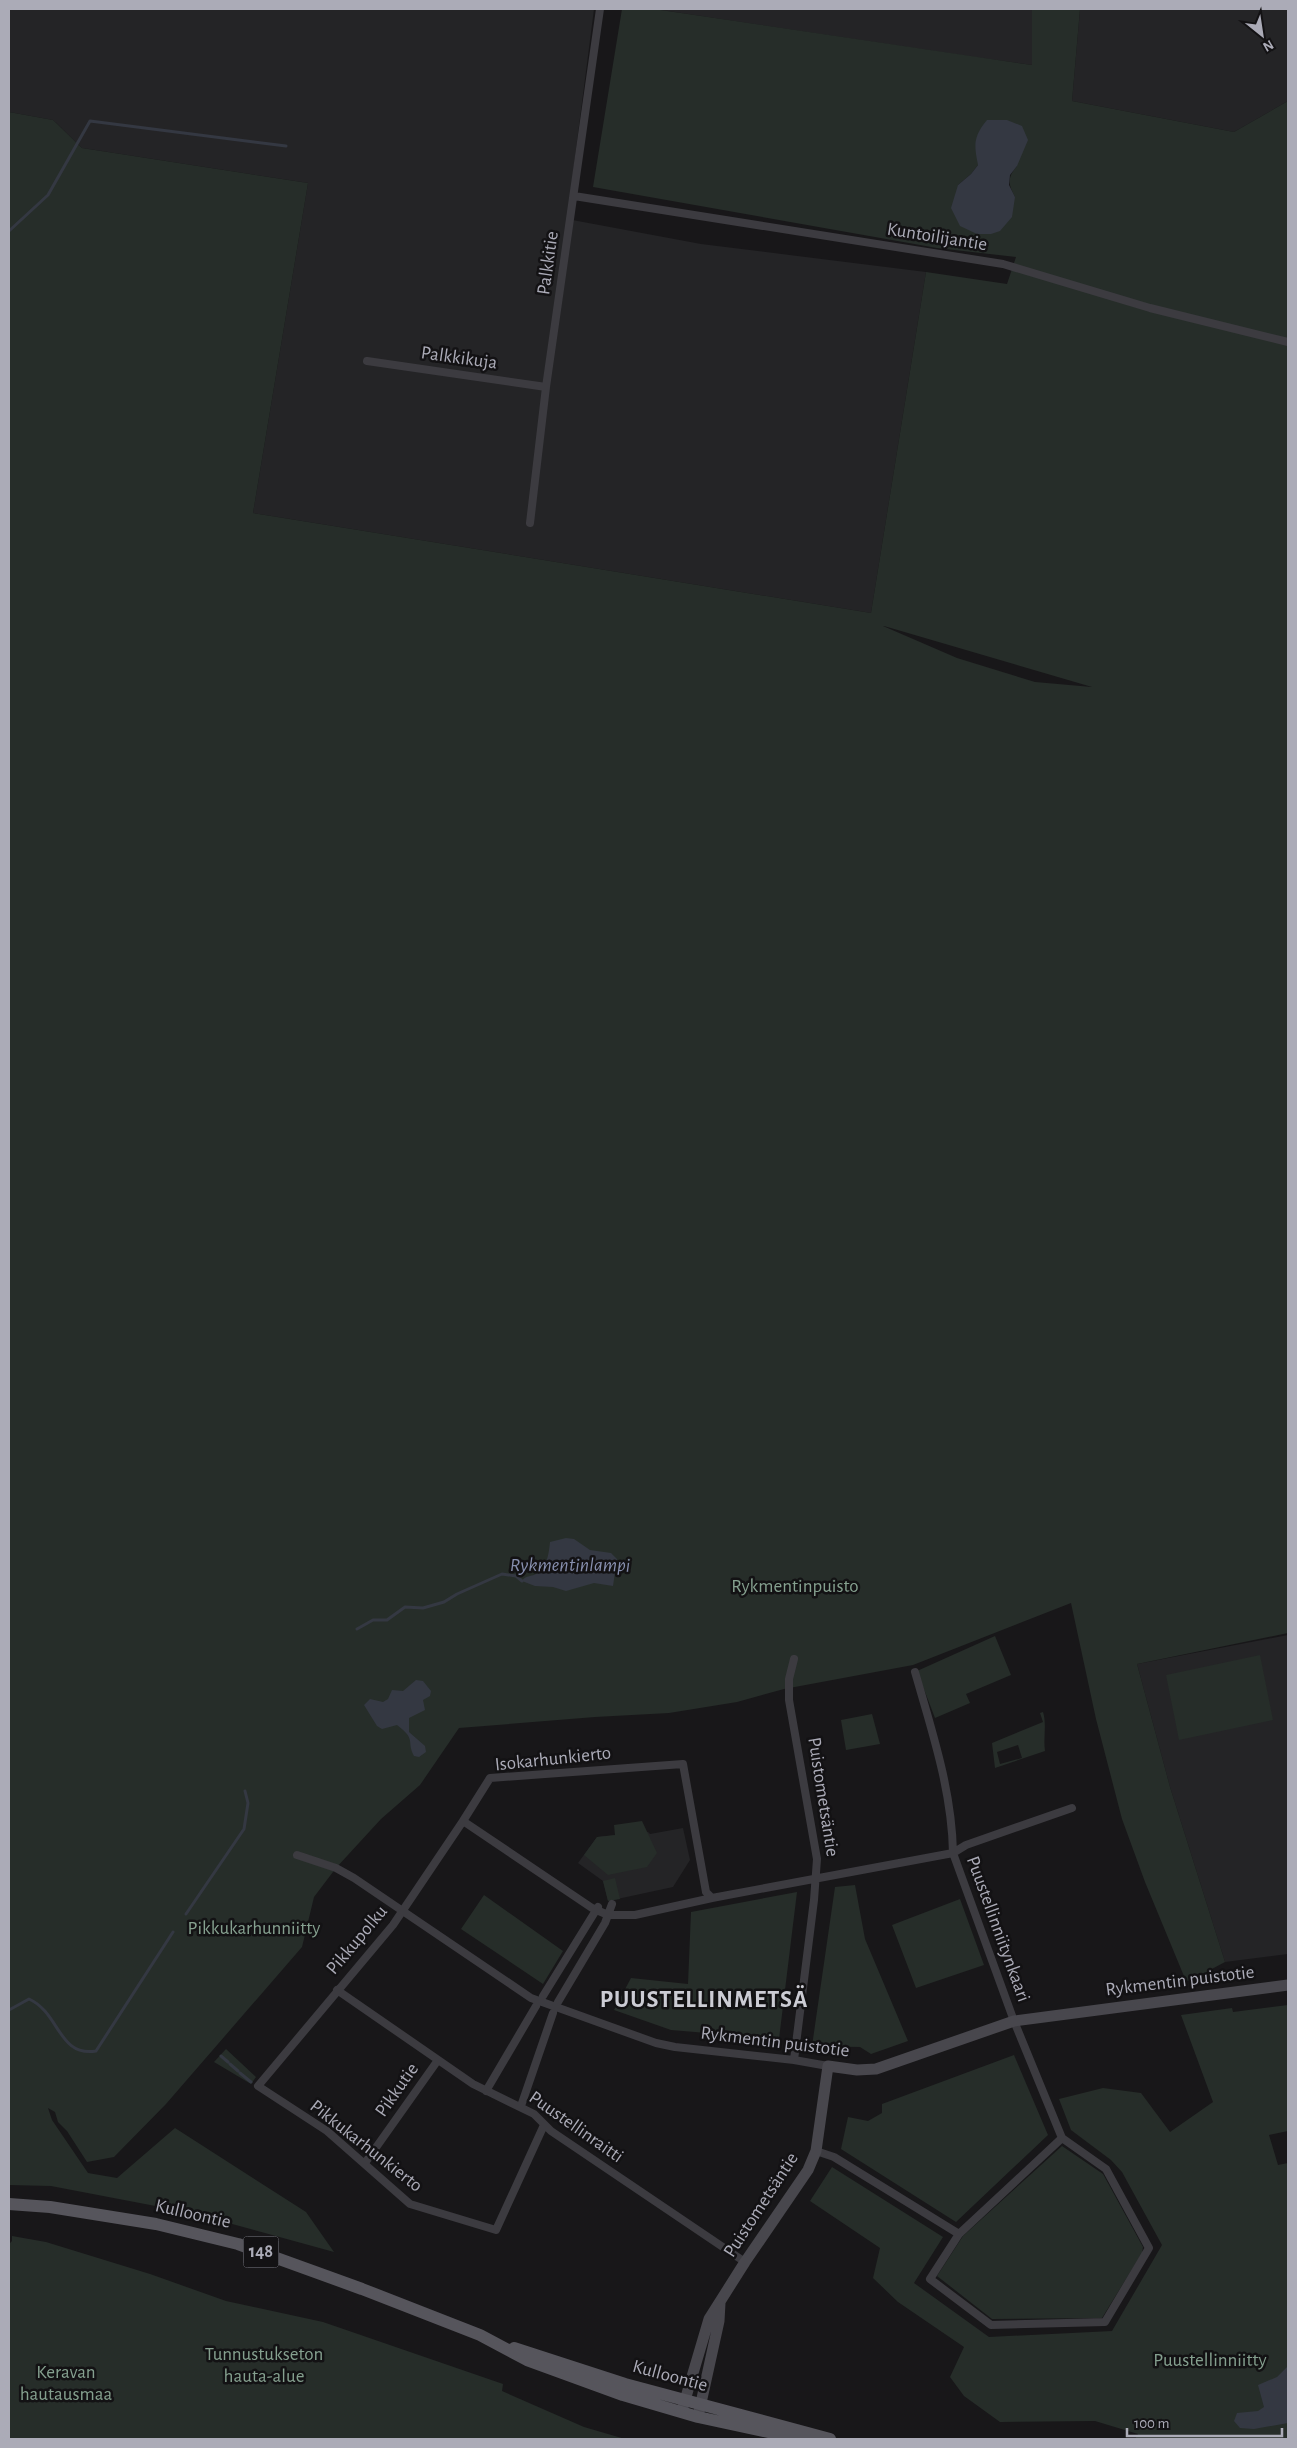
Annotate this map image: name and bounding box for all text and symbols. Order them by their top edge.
north arrow [1237,10,1287,60]
text: N [1260,37,1276,54]
street label: Kuntoilijantie [886,220,988,254]
street label: Palkkitie [534,230,562,296]
street label: Palkkikuja [420,343,499,373]
water label: Rykmentinlampi [510,1555,630,1575]
park label: Rykmentinpuisto [731,1577,859,1596]
street label: Puistometsäntie [804,1736,842,1858]
street label: Isokarhunkierto [494,1743,612,1775]
street label: Puustellinniitynkaari [963,1854,1033,2004]
street label: Pikkupolku [323,1902,391,1978]
park label: Pikkukarhunniitty [188,1919,320,1938]
street label: Rykmentin puistotie [1104,1962,1256,2000]
district label: PUUSTELLINMETSÄ [600,1985,808,2012]
street label: Rykmentin puistotie [699,2023,851,2061]
street label: Pikkutie [372,2060,422,2120]
street label: Puustellinraitti [525,2088,627,2166]
street label: Pikkukarhunkierto [306,2096,426,2196]
street label: Puistometsäntie [720,2149,802,2261]
street label: Kulloontie [153,2196,233,2232]
road number: 148 [244,2236,278,2268]
park label: Tunnustukseton hauta-alue [205,2345,323,2386]
park label: Puustellinniitty [1153,2351,1267,2370]
street label: Kulloontie [630,2357,710,2395]
park label: Keravan hautausmaa [20,2363,113,2404]
scale bar [1127,2406,1282,2438]
text: 100 m [1134,2416,1169,2431]

